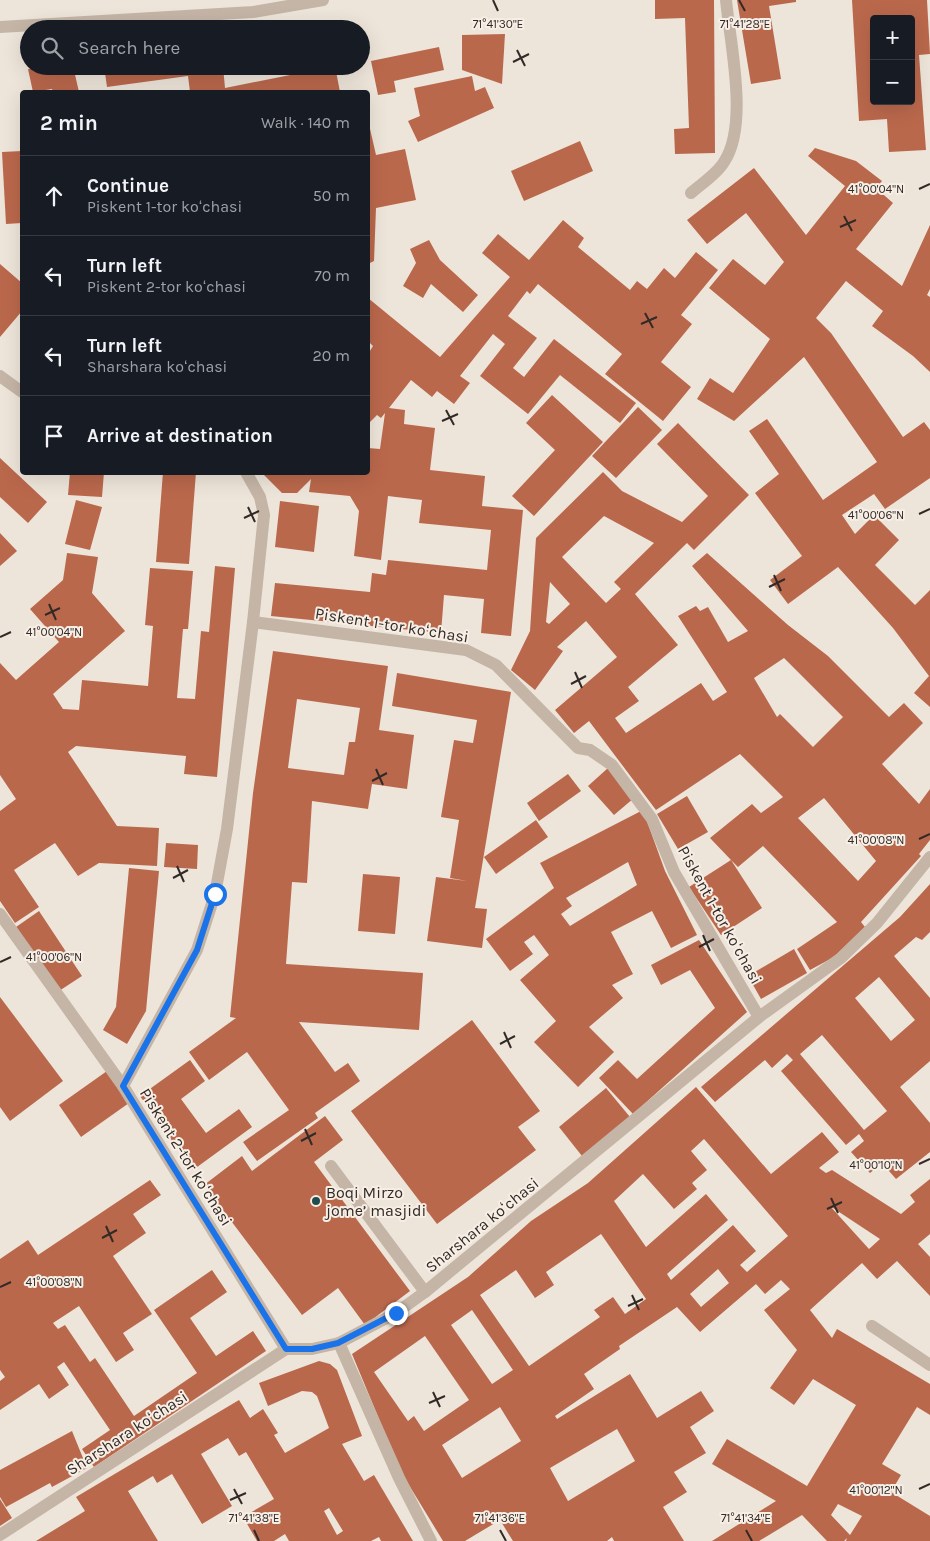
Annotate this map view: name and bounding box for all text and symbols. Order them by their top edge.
map controls [870,15,915,105]
button: + [870,15,915,60]
text: 71°41'30"E [473,17,523,31]
text: 71°41'28"E [720,17,770,31]
search box [20,20,370,75]
icon: search [38,34,66,62]
text: Search here [78,37,180,59]
button: − [870,60,915,105]
text: 2 min [40,111,98,135]
text: Walk · 140 m [261,113,350,132]
text: Continue [87,175,169,197]
icon: ahead [40,182,68,210]
text: 41°00'04"N [848,182,904,196]
text: 50 m [313,186,350,205]
text: Piskent 1-tor koʻchasi [87,197,242,216]
text: Turn left [87,255,162,277]
icon: left [40,262,68,290]
text: 70 m [314,266,350,285]
text: Piskent 2-tor koʻchasi [87,277,246,296]
text: Turn left [87,335,162,357]
icon: left [40,342,68,370]
text: 20 m [312,346,350,365]
text: Sharshara koʻchasi [87,357,227,376]
icon: arrive [40,422,68,450]
text: Arrive at destination [87,425,273,447]
text: 41°00'06"N [848,508,904,522]
street label: Piskent 1-tor koʻchasi [314,603,470,647]
text: 41°00'04"N [26,625,82,639]
text: 41°00'08"N [848,833,904,847]
street label: Piskent 1-tor koʻchasi [674,843,766,987]
route start [204,883,227,906]
text: 41°00'06"N [26,950,82,964]
street label: Piskent 2-tor koʻchasi [136,1084,236,1230]
text: 41°00'10"N [849,1158,903,1172]
street label: Sharshara koʻchasi [421,1173,543,1277]
place label: Boqi Mirzo jome’ masjidi [324,1183,426,1220]
marker: Boqi Mirzo jome’ masjidi [310,1195,322,1207]
text: 41°00'08"N [26,1275,82,1289]
route end [385,1302,408,1325]
street label: Sharshara koʻchasi [63,1387,191,1479]
text: 41°00'12"N [849,1483,903,1497]
text: 71°41'38"E [229,1511,279,1525]
text: 71°41'36"E [475,1511,525,1525]
text: 71°41'34"E [721,1511,771,1525]

